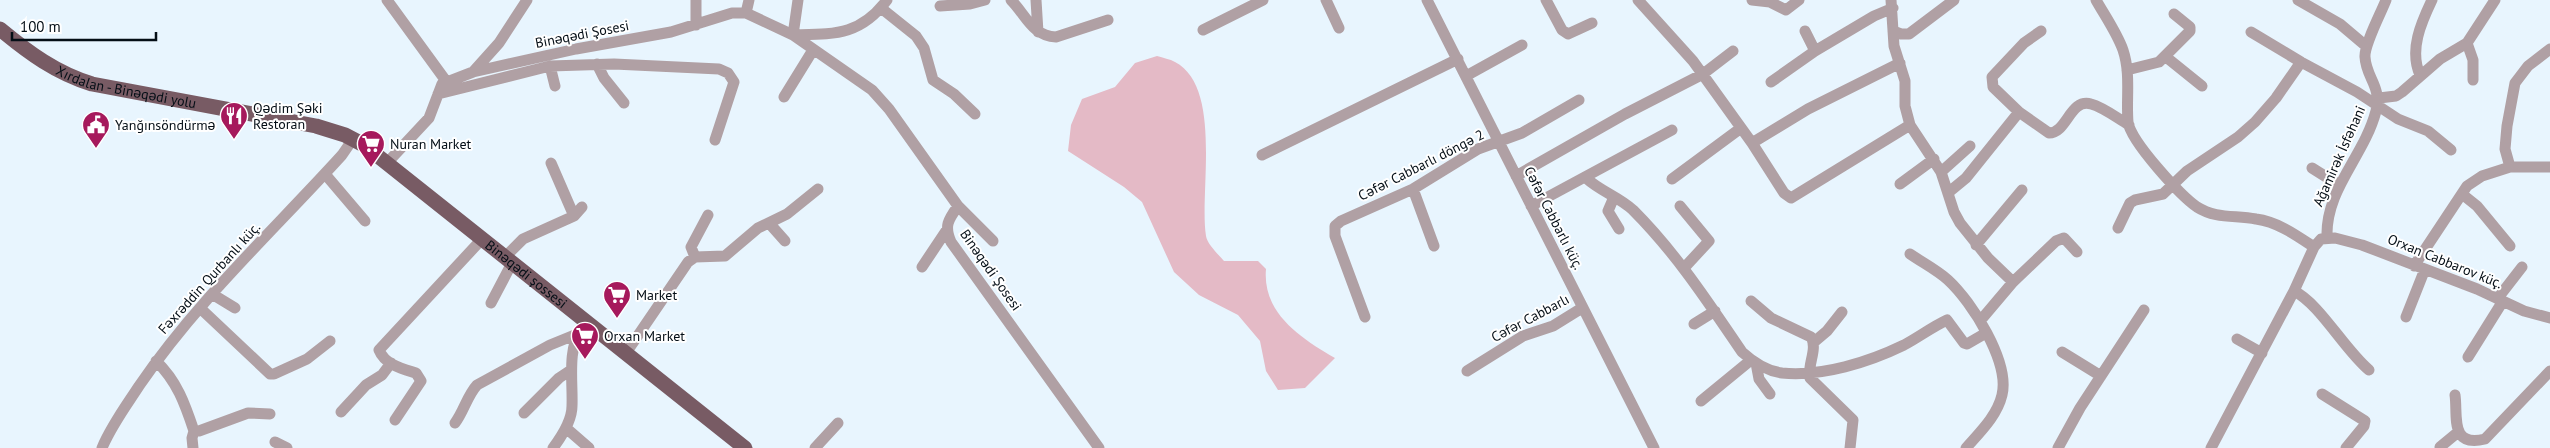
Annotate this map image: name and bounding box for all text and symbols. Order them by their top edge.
scale bar [12,10,156,42]
street label: Binəqədi Şosesi [534,16,630,52]
text: 100 m [20,17,61,36]
street label: Xırdalan - Binəqədi yolu [53,61,198,112]
place label: Qədim Şəki Restoran [253,99,322,133]
restaurant icon: Qədim Şəki Restoran [219,101,249,140]
street label: Ağamirək İsfəhani [2309,103,2369,209]
public building icon: Yanğınsöndürmə [81,110,111,149]
place label: Yanğınsöndürmə [115,116,216,134]
street label: Cəfər Cabbarlı döngə 2 [1355,125,1487,205]
supermarket icon: Nuran Market [356,129,386,168]
place label: Nuran Market [390,135,471,153]
street label: Cəfər Cabbarlı küç. [1520,163,1588,273]
street label: Fəxrəddin Qurbanlı küç. [154,218,264,338]
street label: Binəqədi Şosesi [956,226,1026,314]
street label: Orxan Cabbarov küç. [2385,230,2505,292]
street label: Binəqədi şossesi [482,236,571,312]
supermarket icon: Market [602,280,632,319]
place label: Market [636,286,677,304]
street label: Cəfər Cabbarlı [1488,290,1572,346]
supermarket icon: Orxan Market [570,321,600,360]
place label: Orxan Market [604,327,685,345]

